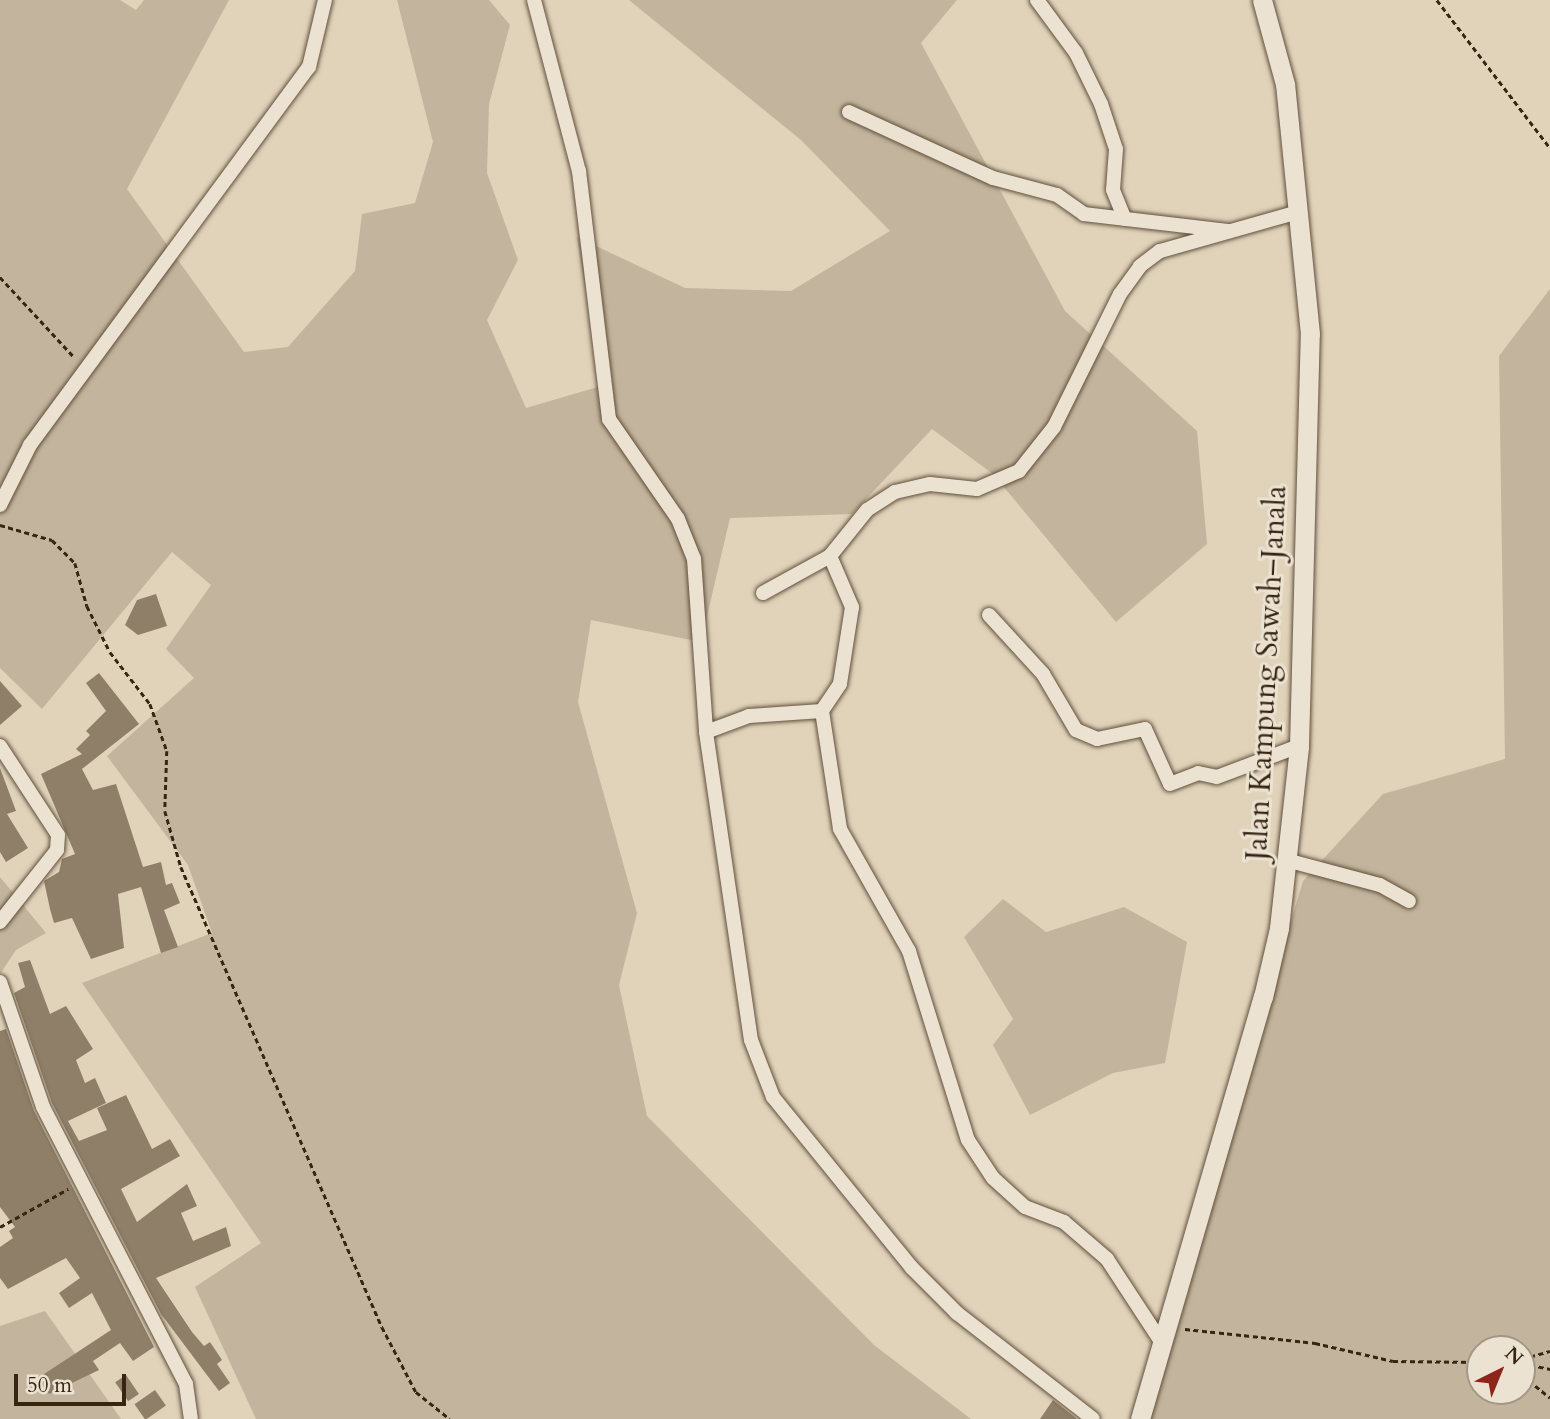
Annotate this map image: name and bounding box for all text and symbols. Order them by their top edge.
street label: Jalan Kampung Sawah–Janala [1239,485,1295,861]
north arrow [1466,1335,1536,1405]
text: N [1499,1341,1529,1371]
scale bar [18,1360,130,1404]
text: 50 m [27,1371,72,1400]

